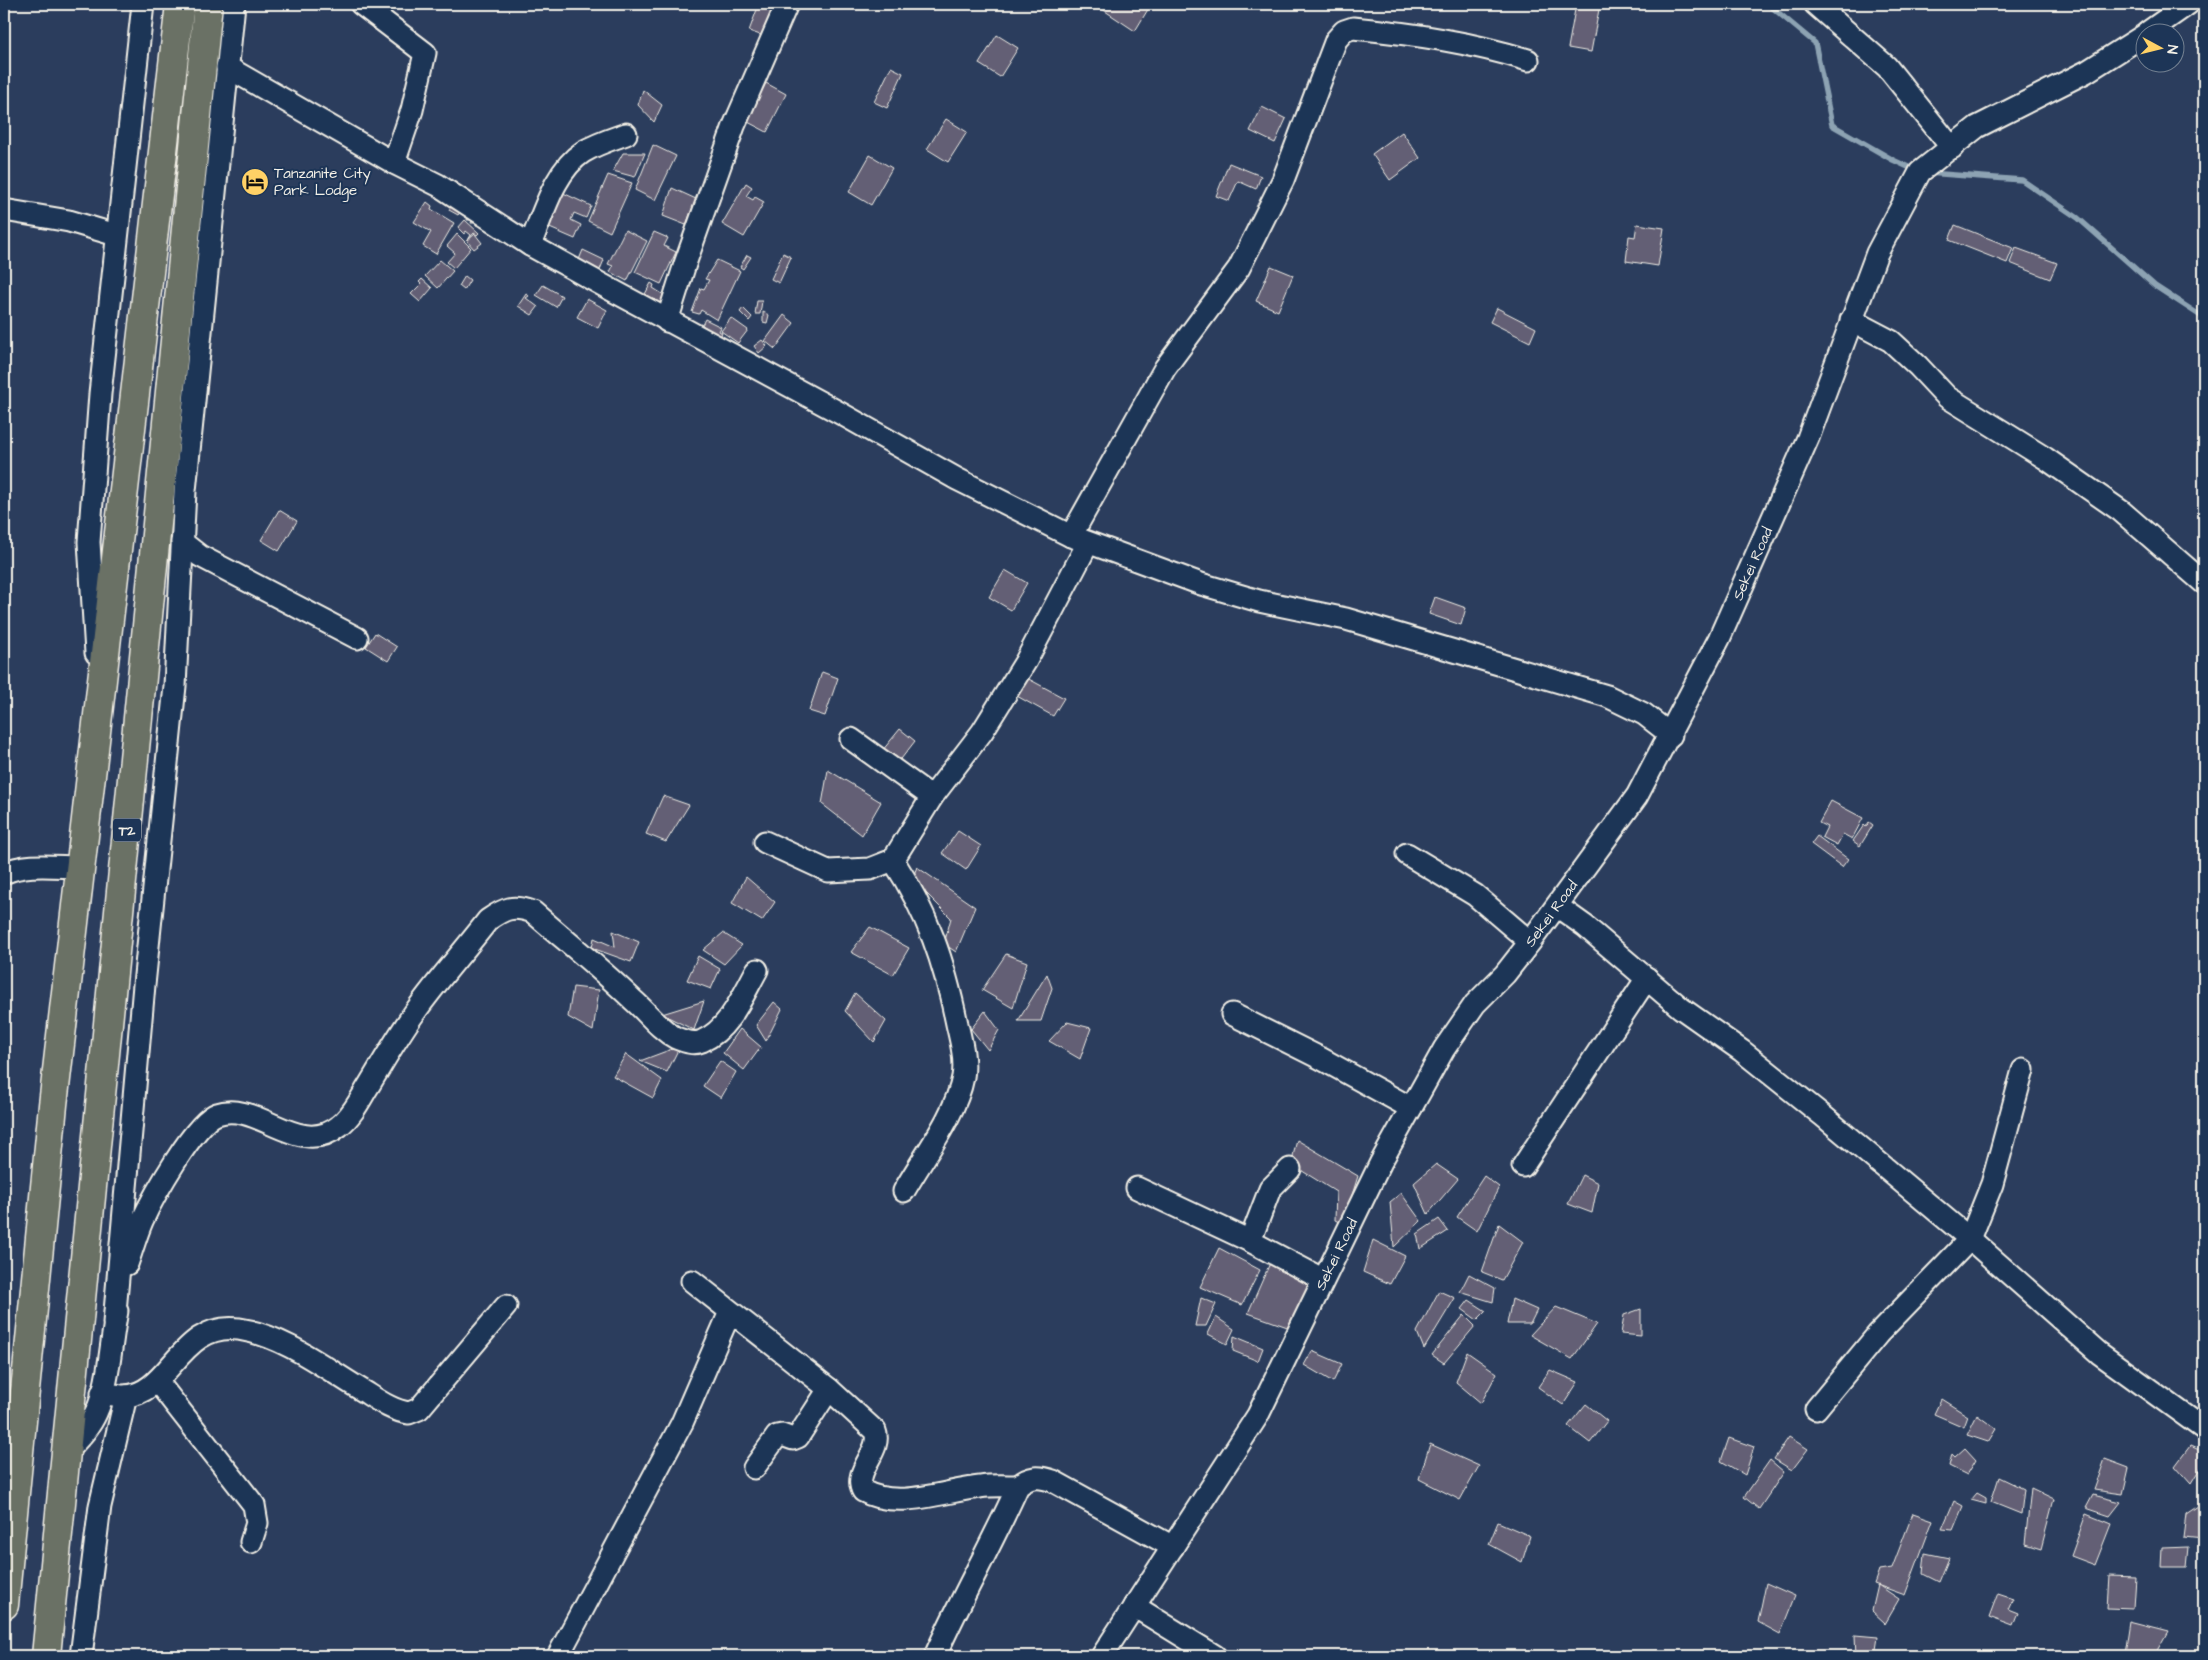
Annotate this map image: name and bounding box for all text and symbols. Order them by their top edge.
north arrow [2136,22,2186,72]
text: N [2161,44,2182,55]
place label: Tanzanite City Park Lodge [274,163,371,202]
hotel icon: Tanzanite City Park Lodge [240,167,270,197]
street label: Sekei Road [1727,524,1778,604]
road number: T2 [113,818,141,842]
street label: Sekei Road [1520,876,1583,951]
street label: Sekei Road [1310,1214,1363,1294]

